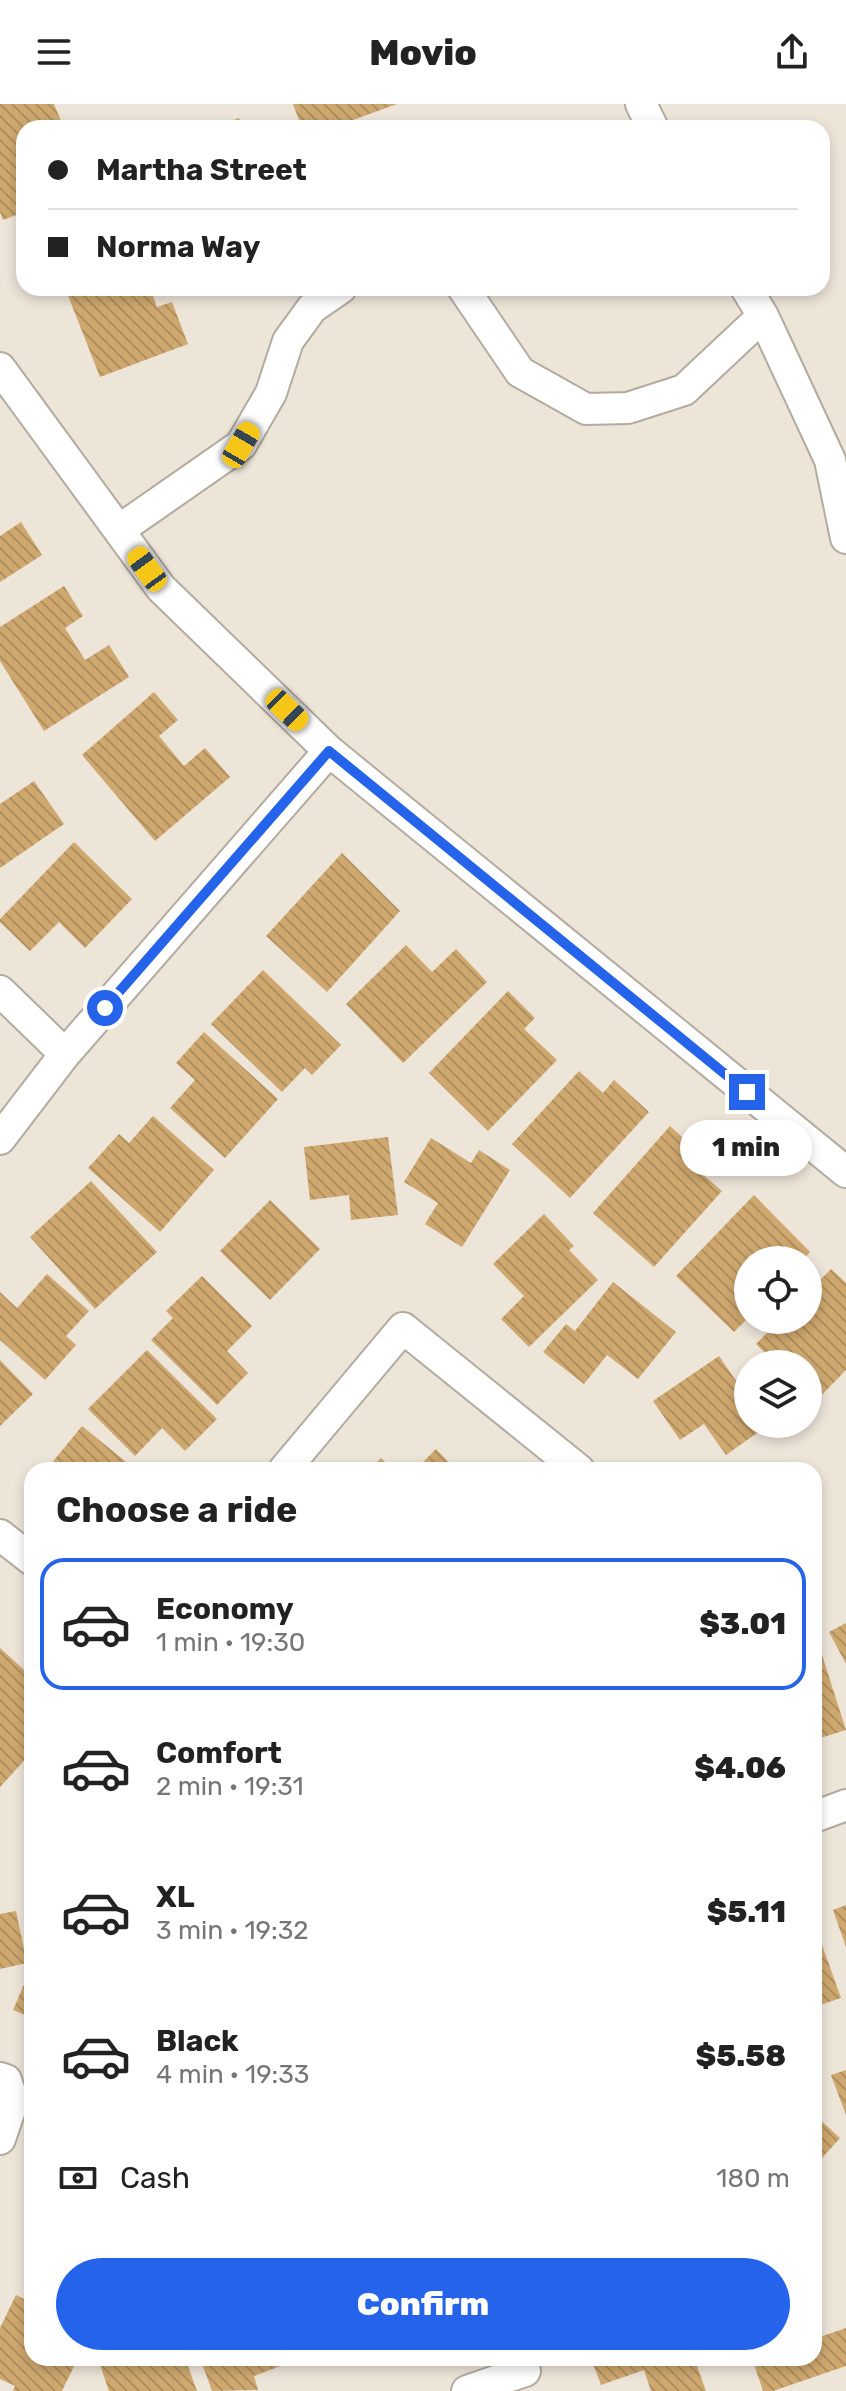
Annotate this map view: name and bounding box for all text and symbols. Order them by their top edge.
icon: menu [32,30,76,74]
icon: share [770,30,814,74]
text: Movio [369,31,477,74]
text: Martha Street [96,152,307,188]
text: Norma Way [96,229,260,265]
car [219,418,263,472]
car [123,543,171,595]
car [261,685,313,735]
route start [87,990,123,1026]
route end [729,1074,765,1110]
callout: 1 min [681,1120,813,1176]
text: 1 min [712,1132,780,1163]
map controls [734,1246,822,1438]
button: locate [734,1246,822,1334]
button: layers [734,1350,822,1438]
text: Choose a ride [56,1488,297,1531]
icon: car [60,1588,132,1660]
text: Economy [156,1591,294,1627]
text: $3.01 [699,1606,786,1642]
text: 1 min · 19:30 [156,1627,305,1658]
icon: car [60,1732,132,1804]
text: Comfort [156,1735,282,1771]
text: $4.06 [694,1750,786,1786]
text: 2 min · 19:31 [156,1771,304,1802]
icon: car [60,1876,132,1948]
text: XL [156,1879,195,1915]
text: $5.11 [707,1894,786,1930]
text: 3 min · 19:32 [156,1915,309,1946]
icon: car [60,2020,132,2092]
text: Black [156,2023,239,2059]
text: $5.58 [696,2038,786,2074]
text: 4 min · 19:33 [156,2059,309,2090]
icon: cash [56,2156,100,2200]
text: Cash [120,2160,190,2196]
text: 180 m [716,2163,790,2194]
button: Confirm [56,2258,790,2350]

